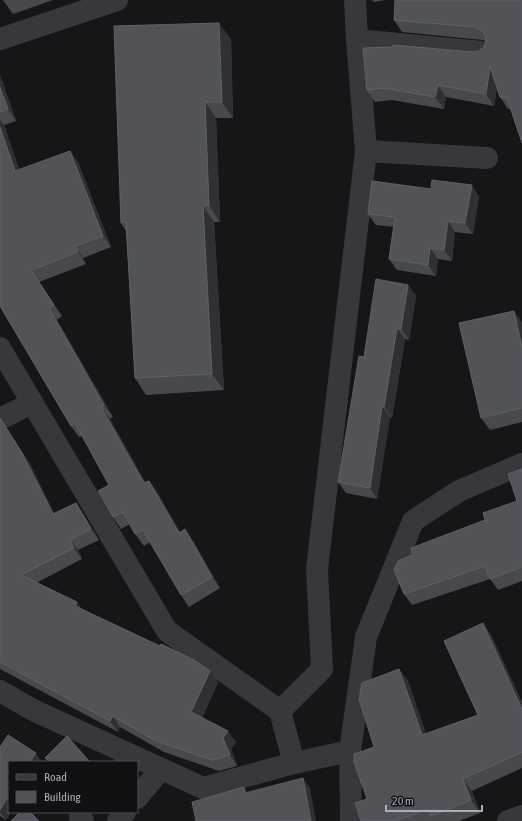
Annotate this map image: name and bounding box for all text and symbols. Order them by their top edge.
legend [8,761,138,813]
text: Road [44,770,67,784]
scale bar [386,787,482,813]
text: Building [44,790,82,804]
text: 20 m [392,794,414,808]

